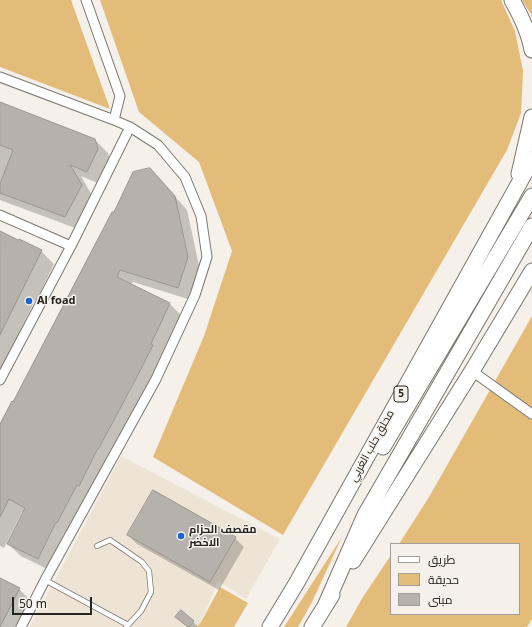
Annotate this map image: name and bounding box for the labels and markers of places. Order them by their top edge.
place label: Al foad [37,294,75,308]
marker: Al foad [24,296,34,306]
place label: مقصف الحزام الاخضر [189,523,257,549]
marker: مقصف الحزام الاخضر [176,531,186,541]

